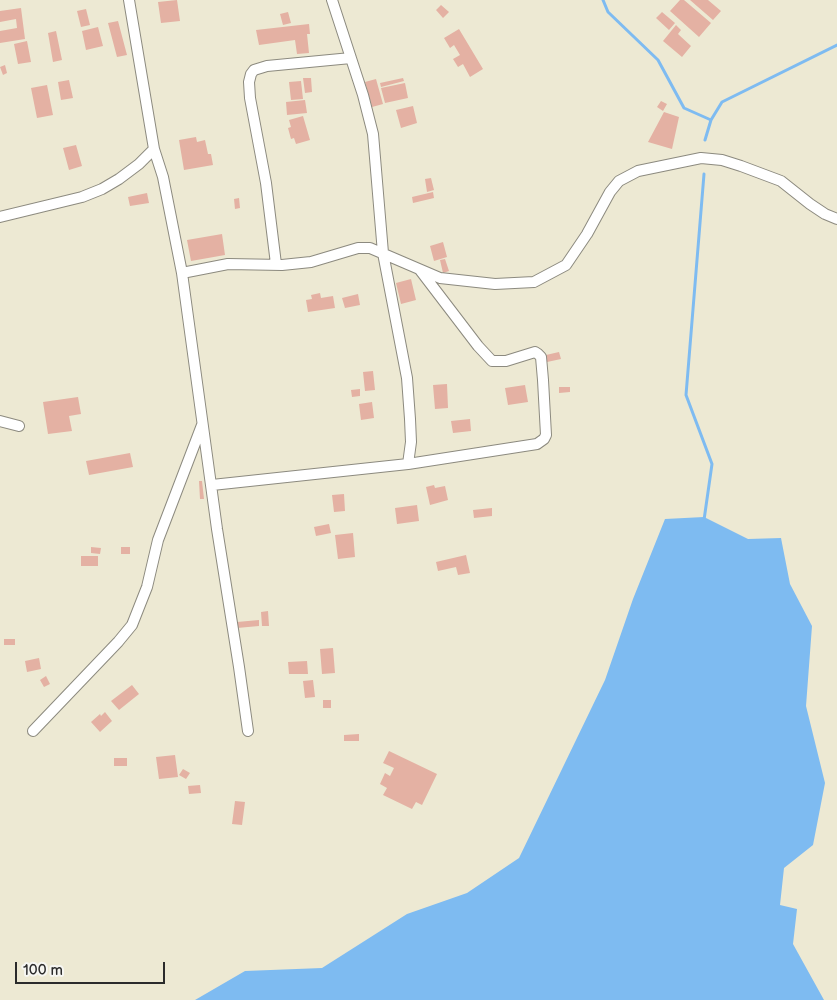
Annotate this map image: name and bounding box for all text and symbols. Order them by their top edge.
scale bar [18,952,168,984]
text: 100 m [23,961,63,980]

